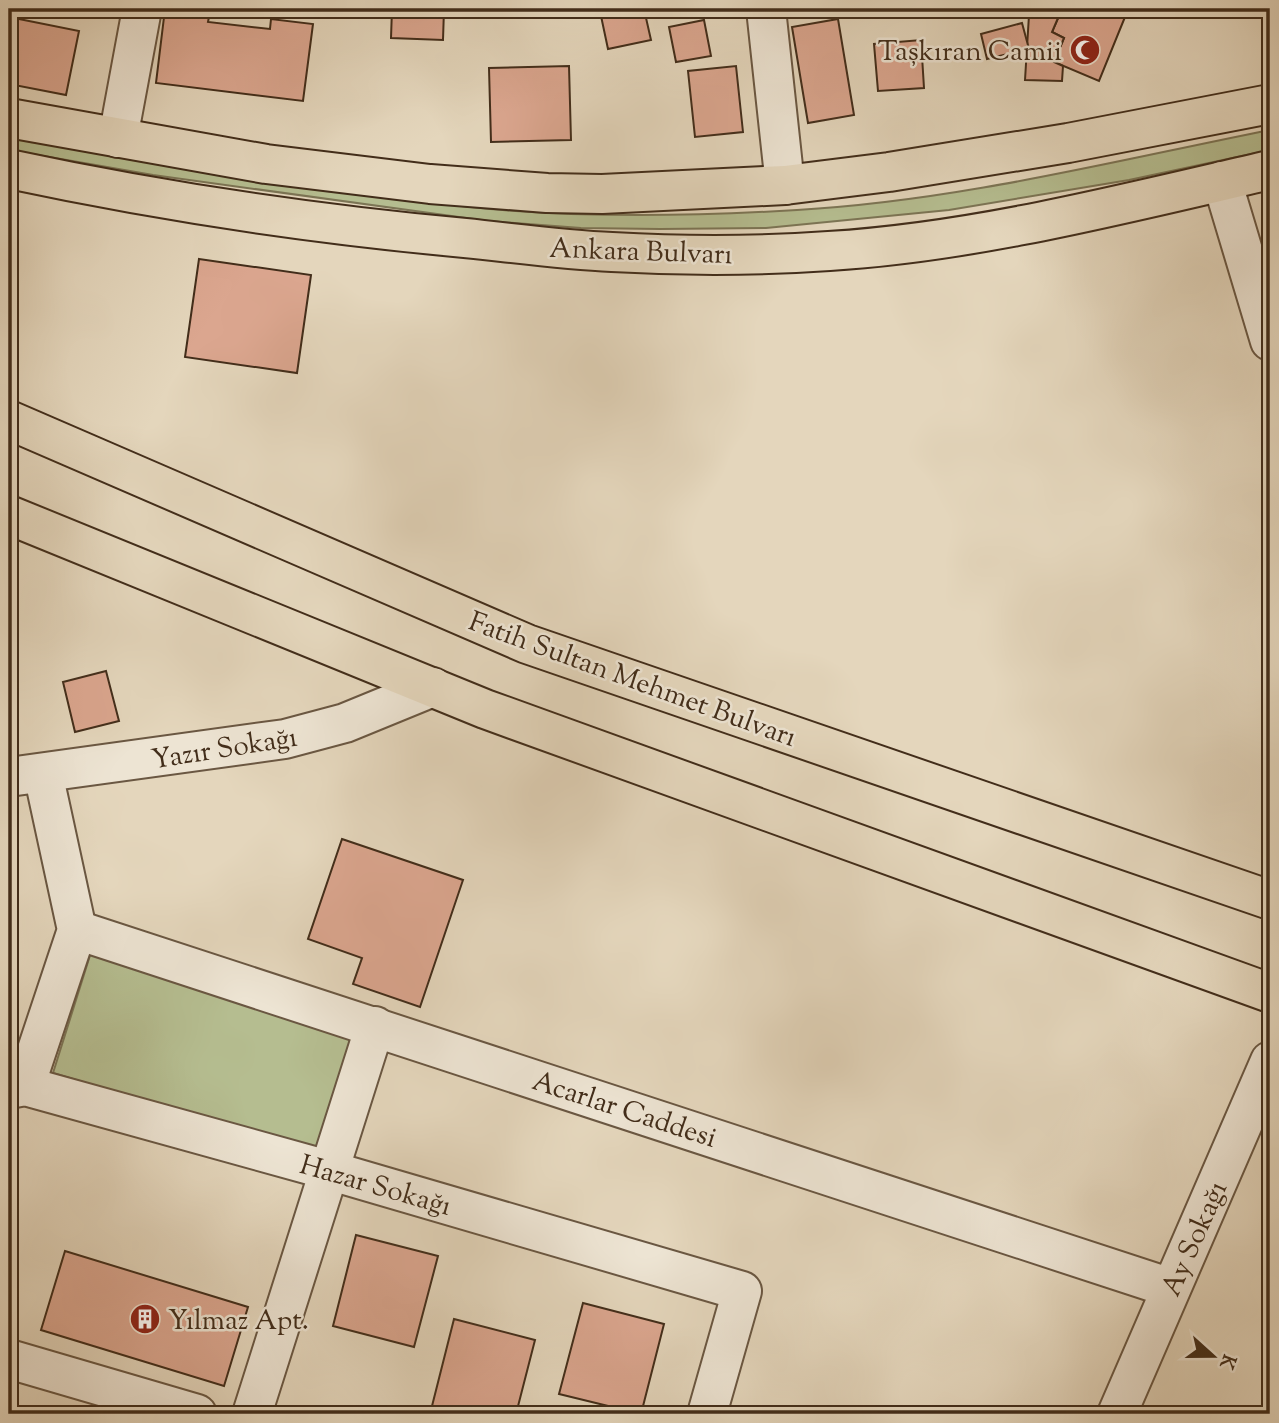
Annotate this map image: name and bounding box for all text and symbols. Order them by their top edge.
place label: Taşkıran Camii [878,33,1062,73]
mosque icon: Taşkıran Camii [1068,33,1102,67]
street label: Ankara Bulvarı [549,230,733,276]
street label: Fatih Sultan Mehmet Bulvarı [463,603,801,759]
street label: Yazır Sokağı [149,719,300,781]
street label: Acarlar Caddesi [527,1062,721,1159]
street label: Hazar Sokağı [295,1146,456,1228]
street label: Ay Sokağı [1153,1175,1239,1303]
building icon: Yılmaz Apt. [128,1302,162,1336]
place label: Yılmaz Apt. [168,1302,309,1342]
north arrow [1178,1322,1248,1392]
text: K [1211,1350,1242,1373]

